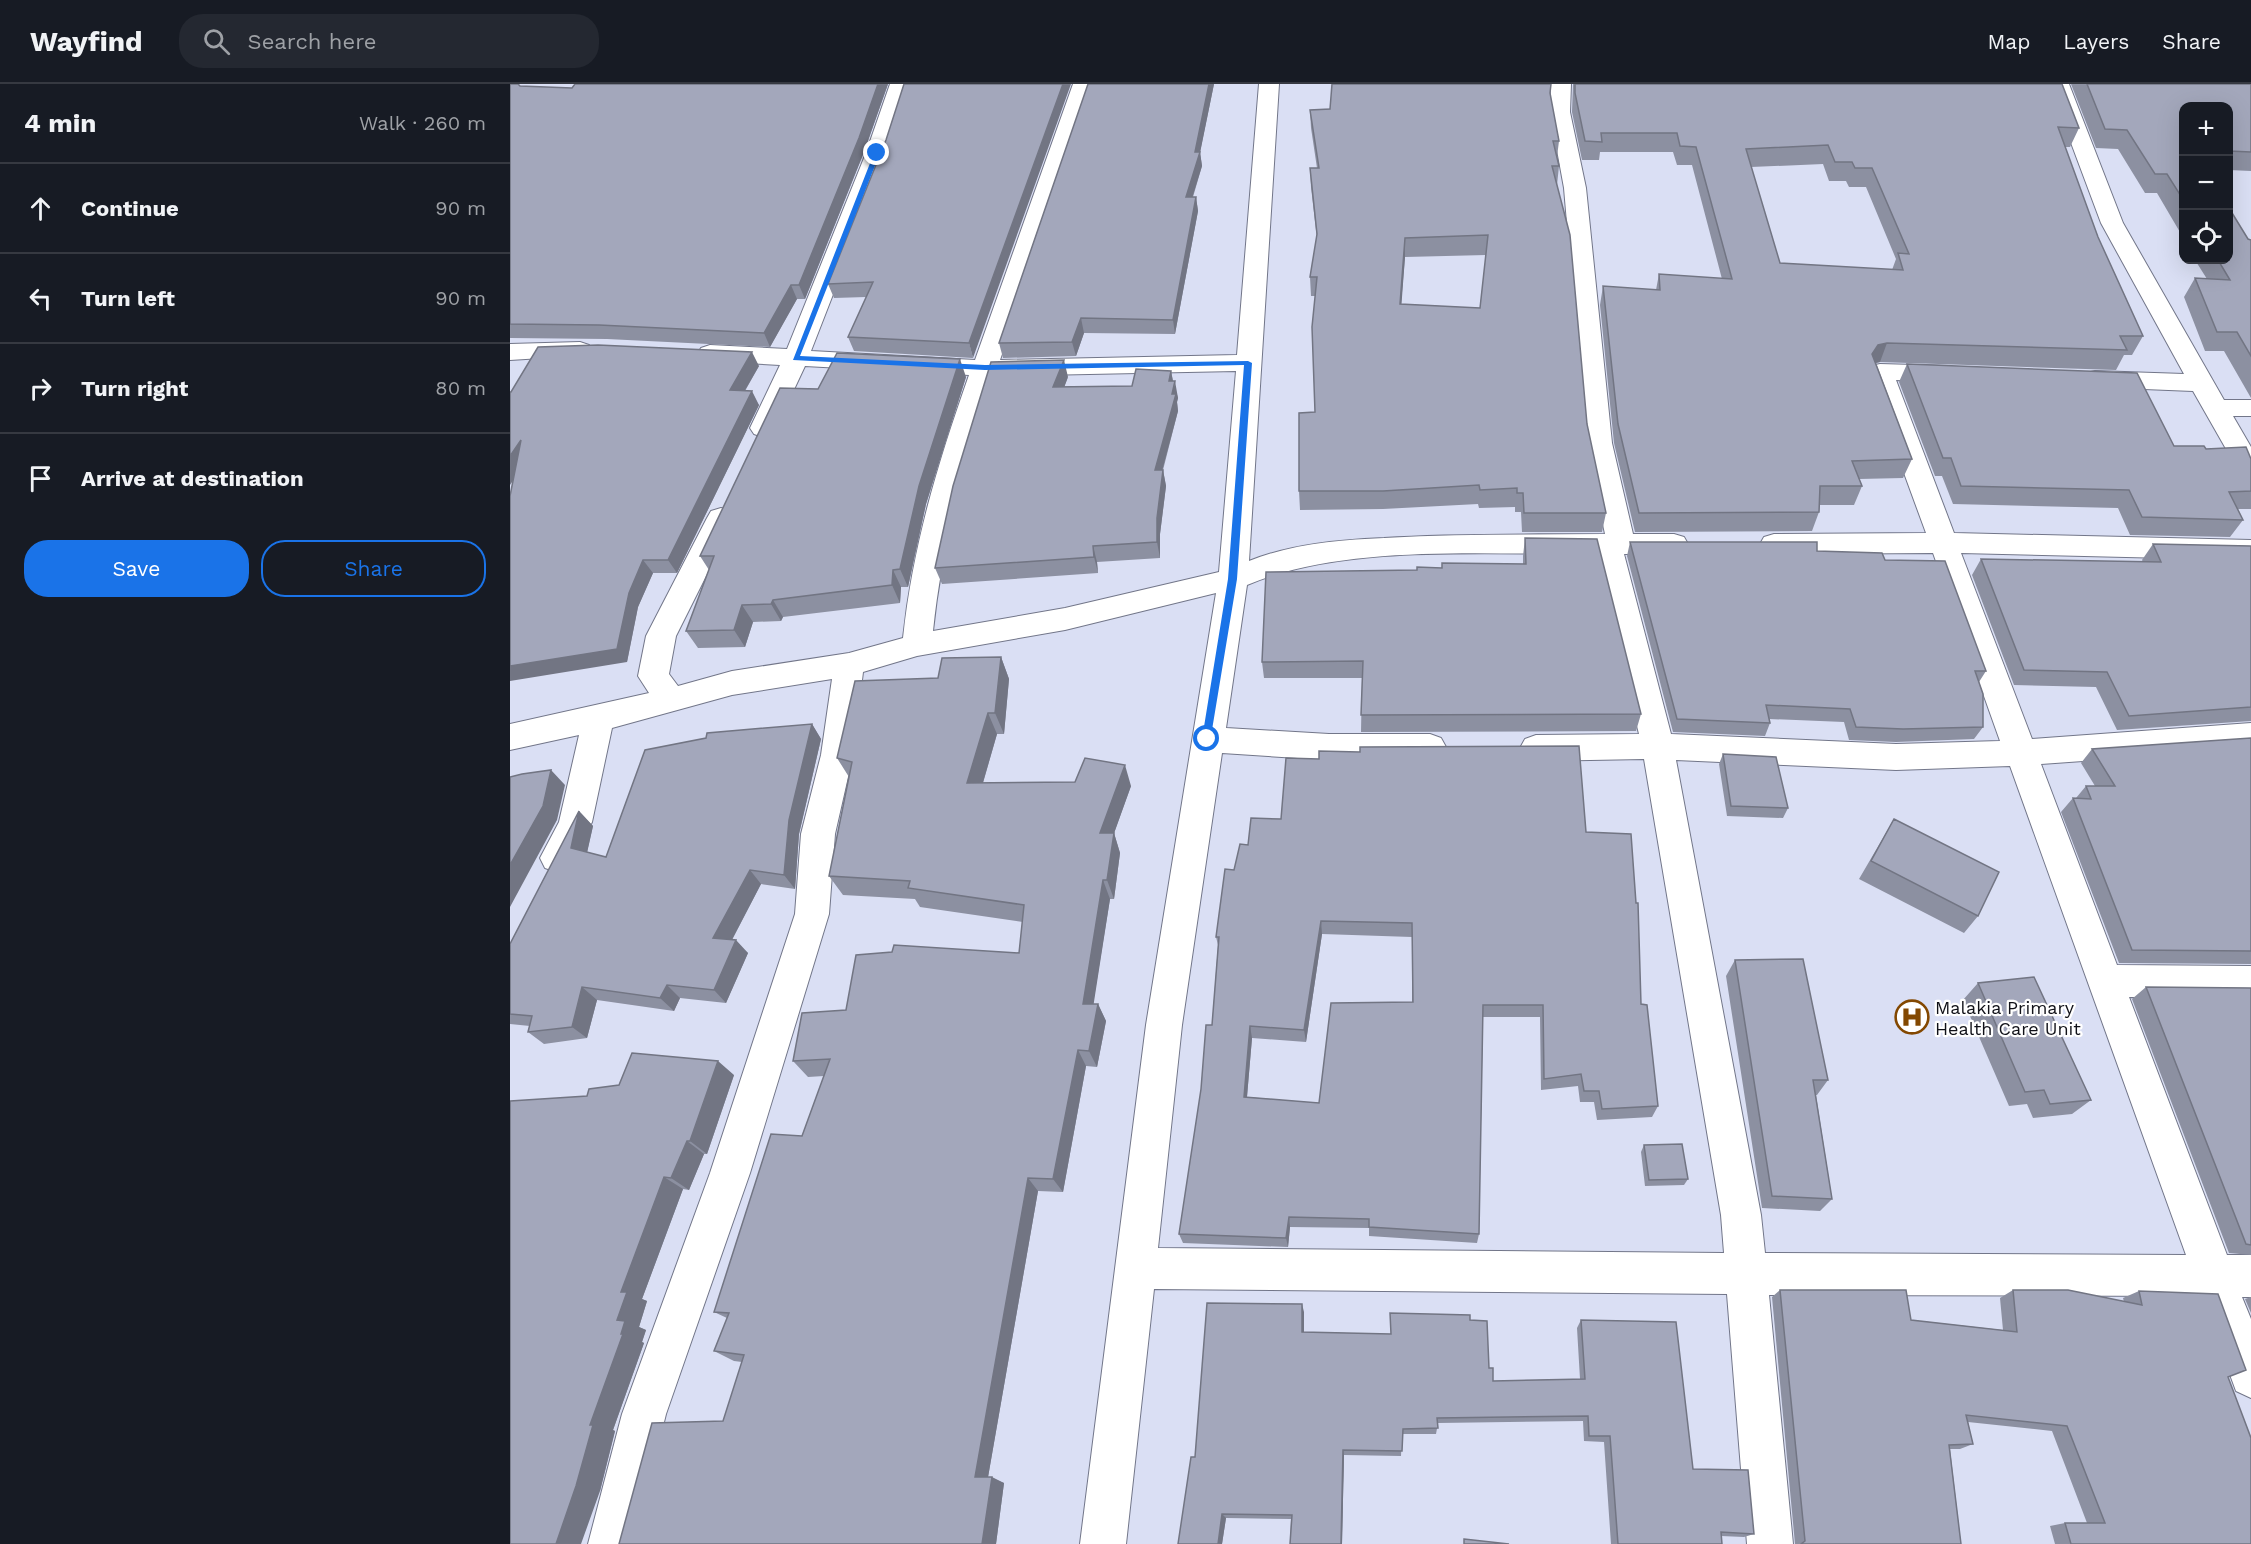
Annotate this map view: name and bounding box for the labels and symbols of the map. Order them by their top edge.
route end [863,139,889,165]
route start [1193,725,1219,751]
place label: Malakia Primary Health Care Unit [1935,997,2081,1039]
hospital icon: Malakia Primary Health Care Unit [1894,999,1930,1035]

